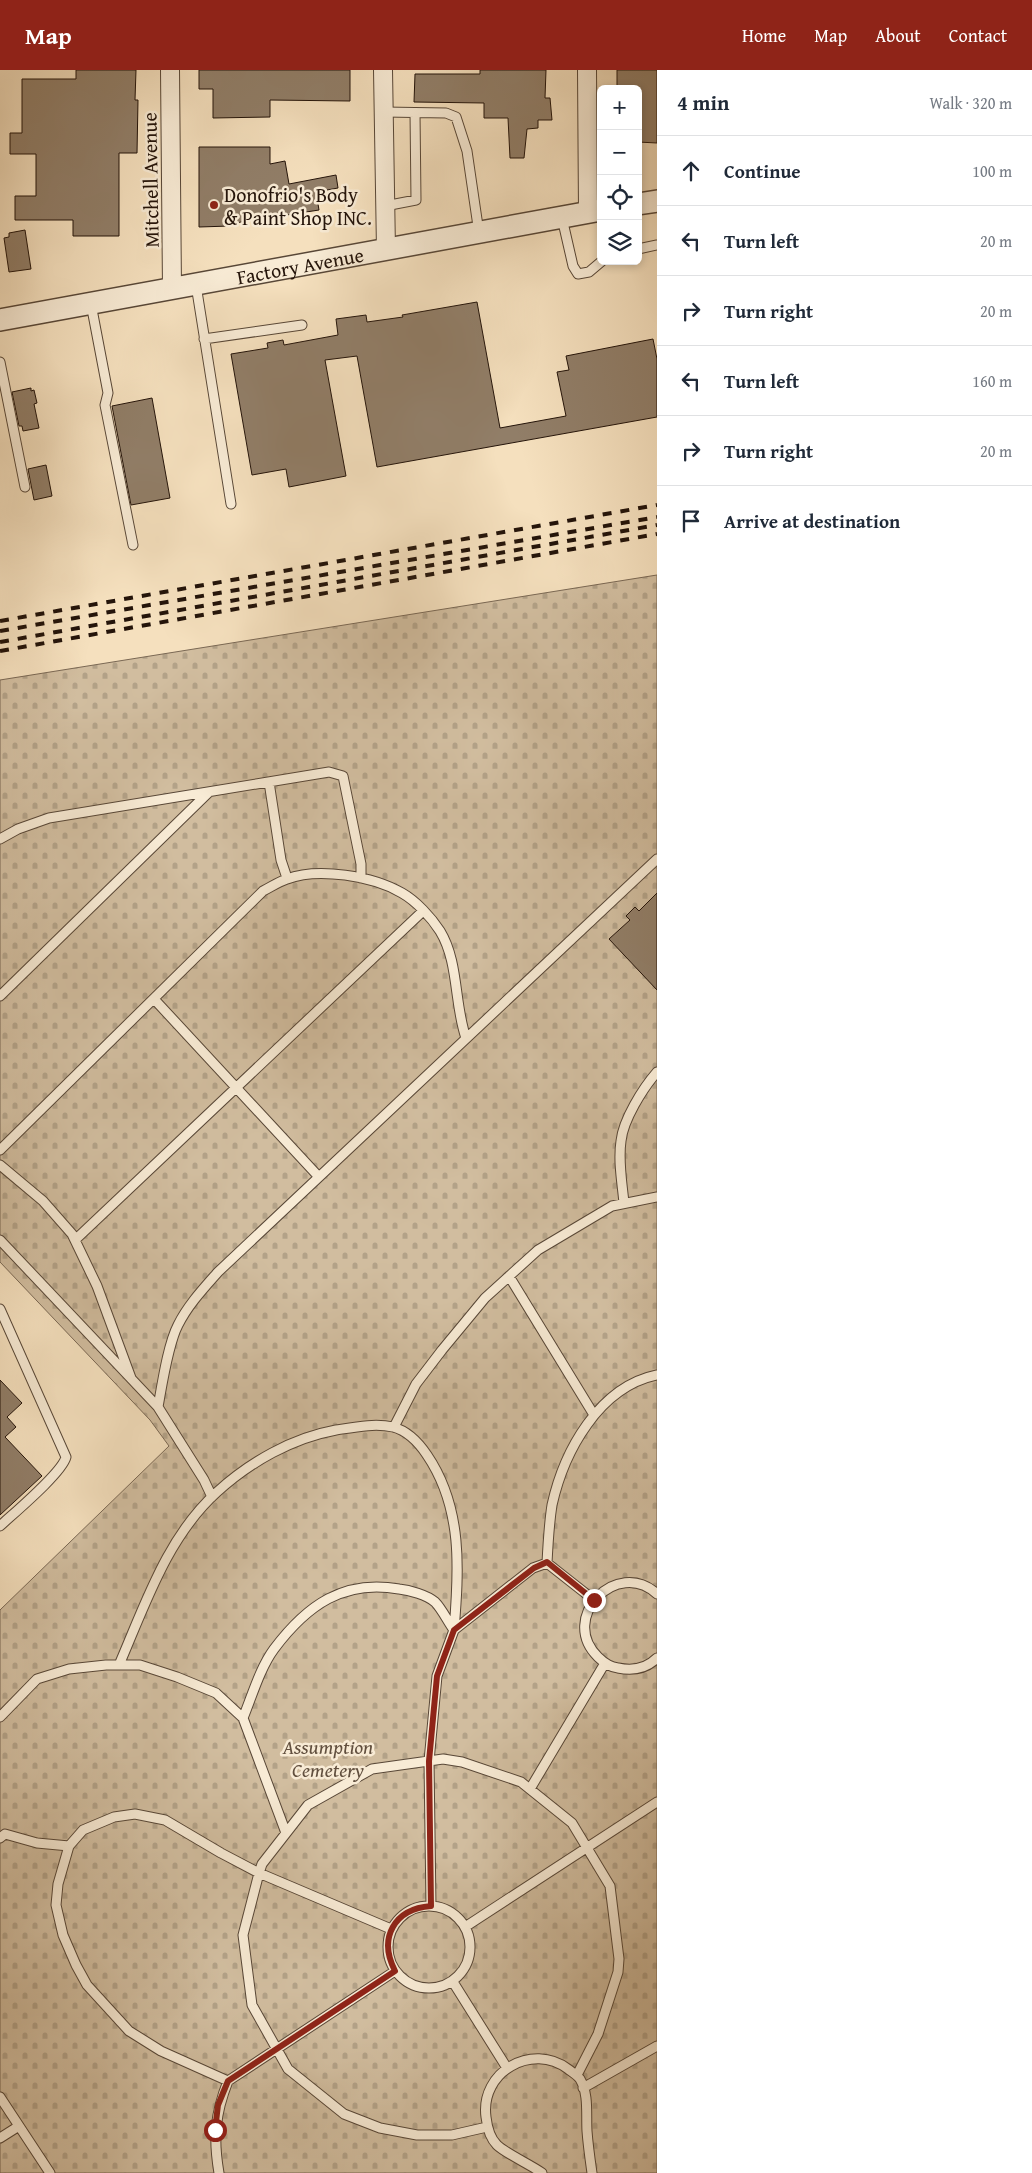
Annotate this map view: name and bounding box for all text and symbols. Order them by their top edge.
text: Map [25,18,72,53]
text: Home [742,22,786,49]
text: Map [814,22,847,49]
text: About [875,22,921,49]
text: Contact [949,22,1007,49]
map controls [597,85,642,265]
button: + [597,85,642,130]
text: 4 min [677,87,729,118]
text: Walk · 320 m [929,91,1012,115]
street label: Mitchell Avenue [134,112,166,248]
button: − [597,130,642,175]
icon: ahead [677,157,705,185]
text: Continue [724,157,801,185]
text: 100 m [972,159,1012,183]
button: locate [597,175,642,220]
place label: Donofrio's Body & Paint Shop INC. [224,180,372,232]
marker: Donofrio's Body & Paint Shop INC. [208,199,220,211]
button: layers [597,220,642,265]
icon: left [677,227,705,255]
text: Turn left [724,227,799,255]
text: 20 m [980,229,1012,253]
street label: Factory Avenue [234,239,366,291]
icon: right [677,297,705,325]
text: Turn right [724,297,813,325]
text: 20 m [980,299,1012,323]
icon: left [677,367,705,395]
text: Turn left [724,367,799,395]
text: 160 m [972,369,1012,393]
icon: right [677,437,705,465]
text: Turn right [724,437,813,465]
text: 20 m [980,439,1012,463]
icon: arrive [677,507,705,535]
text: Arrive at destination [724,507,900,535]
route end [583,1589,606,1612]
park label: Assumption Cemetery [282,1732,373,1784]
route start [204,2119,227,2142]

